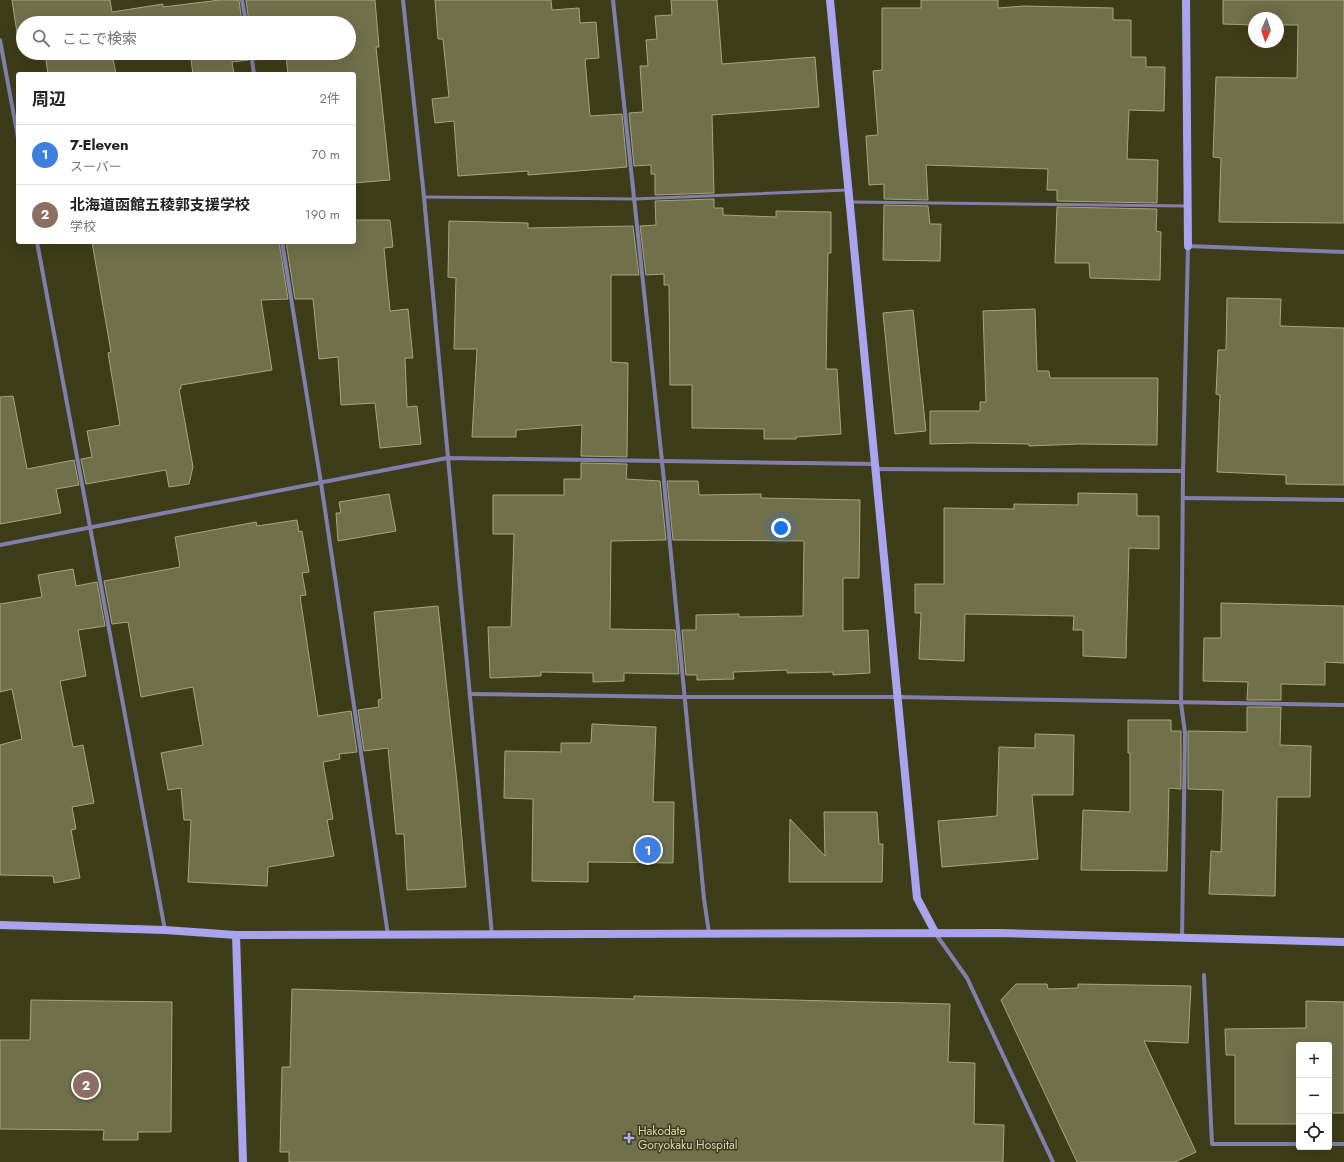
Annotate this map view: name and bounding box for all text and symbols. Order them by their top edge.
north arrow [1248,12,1284,48]
search box [16,16,356,60]
icon: search [30,27,52,49]
text: ここで検索 [62,28,137,50]
text: 周辺 [32,87,66,111]
text: 2件 [320,89,340,108]
text: 7-Eleven [70,134,129,156]
text: 1 [42,145,48,164]
text: 70 m [311,145,340,164]
text: スーパー [70,157,122,176]
text: 北海道函館五稜郭支援学校 [70,194,250,216]
text: 2 [41,205,49,224]
text: 190 m [305,205,340,224]
text: 学校 [70,217,96,236]
your location [771,518,791,538]
pin: 1 [635,835,661,865]
map controls [1296,1042,1332,1150]
button: + [1296,1042,1332,1078]
pin: 2 [73,1070,99,1100]
button: − [1296,1078,1332,1114]
button: locate [1296,1114,1332,1150]
place label: Hakodate Goryokaku Hospital [638,1122,737,1154]
marker: Hakodate Goryokaku Hospital [623,1132,635,1144]

